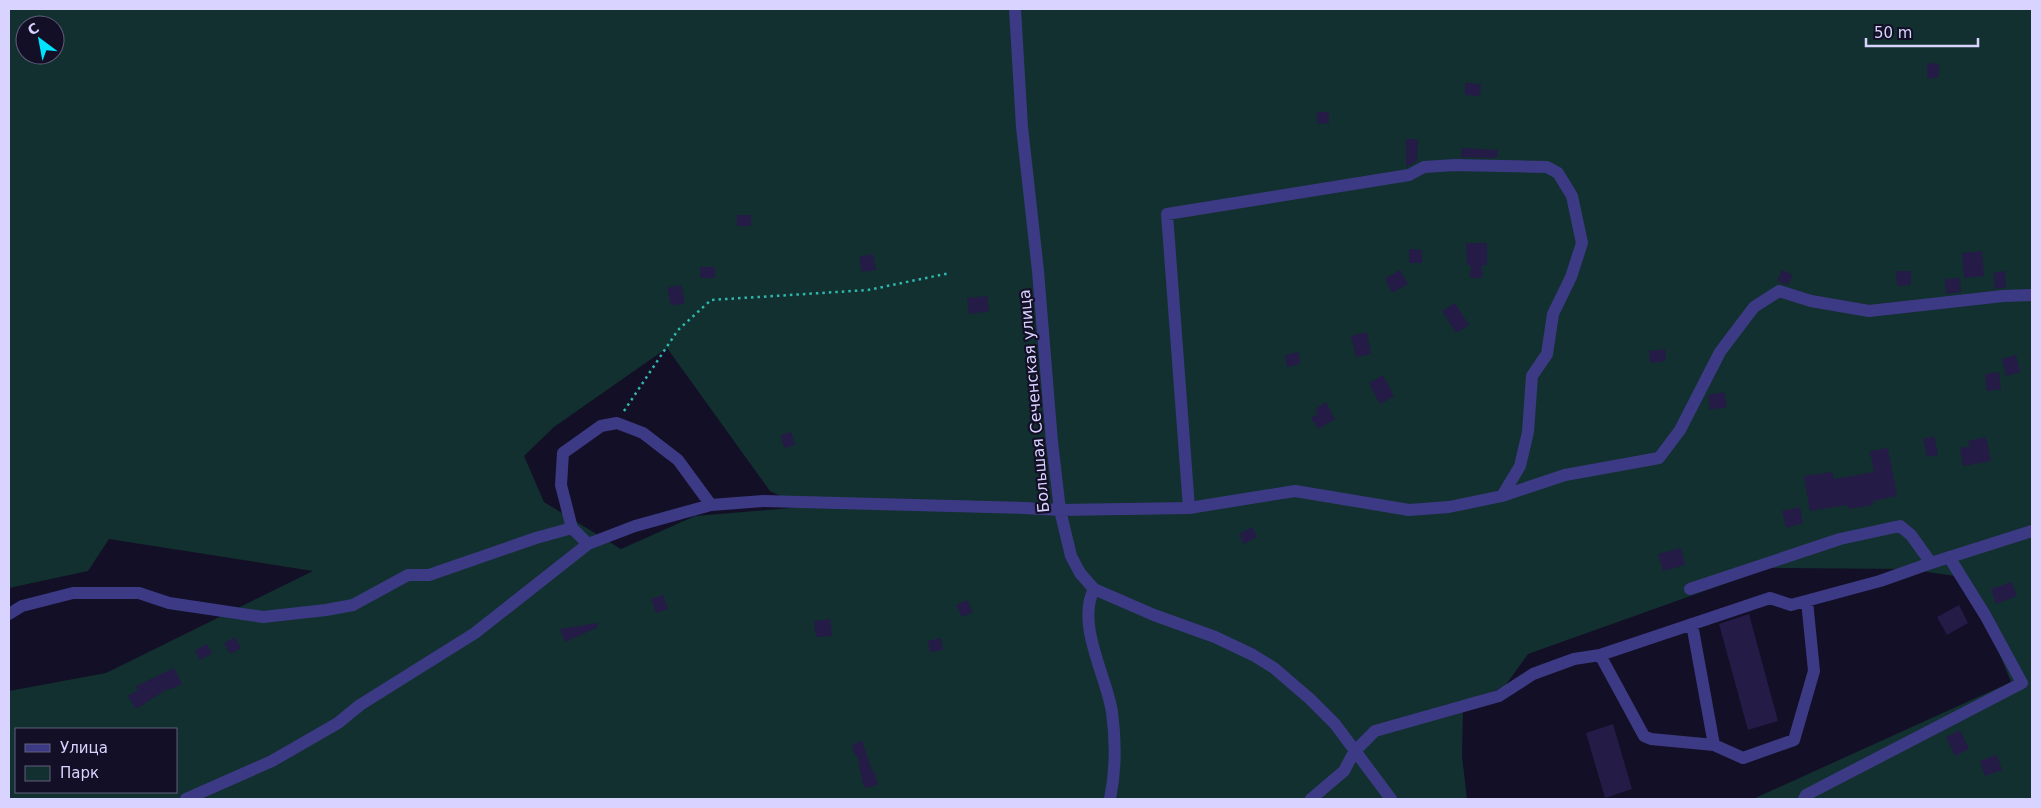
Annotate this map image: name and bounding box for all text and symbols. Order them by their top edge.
north arrow [15,15,65,65]
scale bar [1866,15,1978,47]
text: С [25,19,42,38]
text: 50 m [1874,24,1912,42]
street label: Большая Сеченская улица [1015,289,1053,513]
legend [15,728,178,793]
text: Улица [60,739,108,757]
text: Парк [60,764,99,782]

